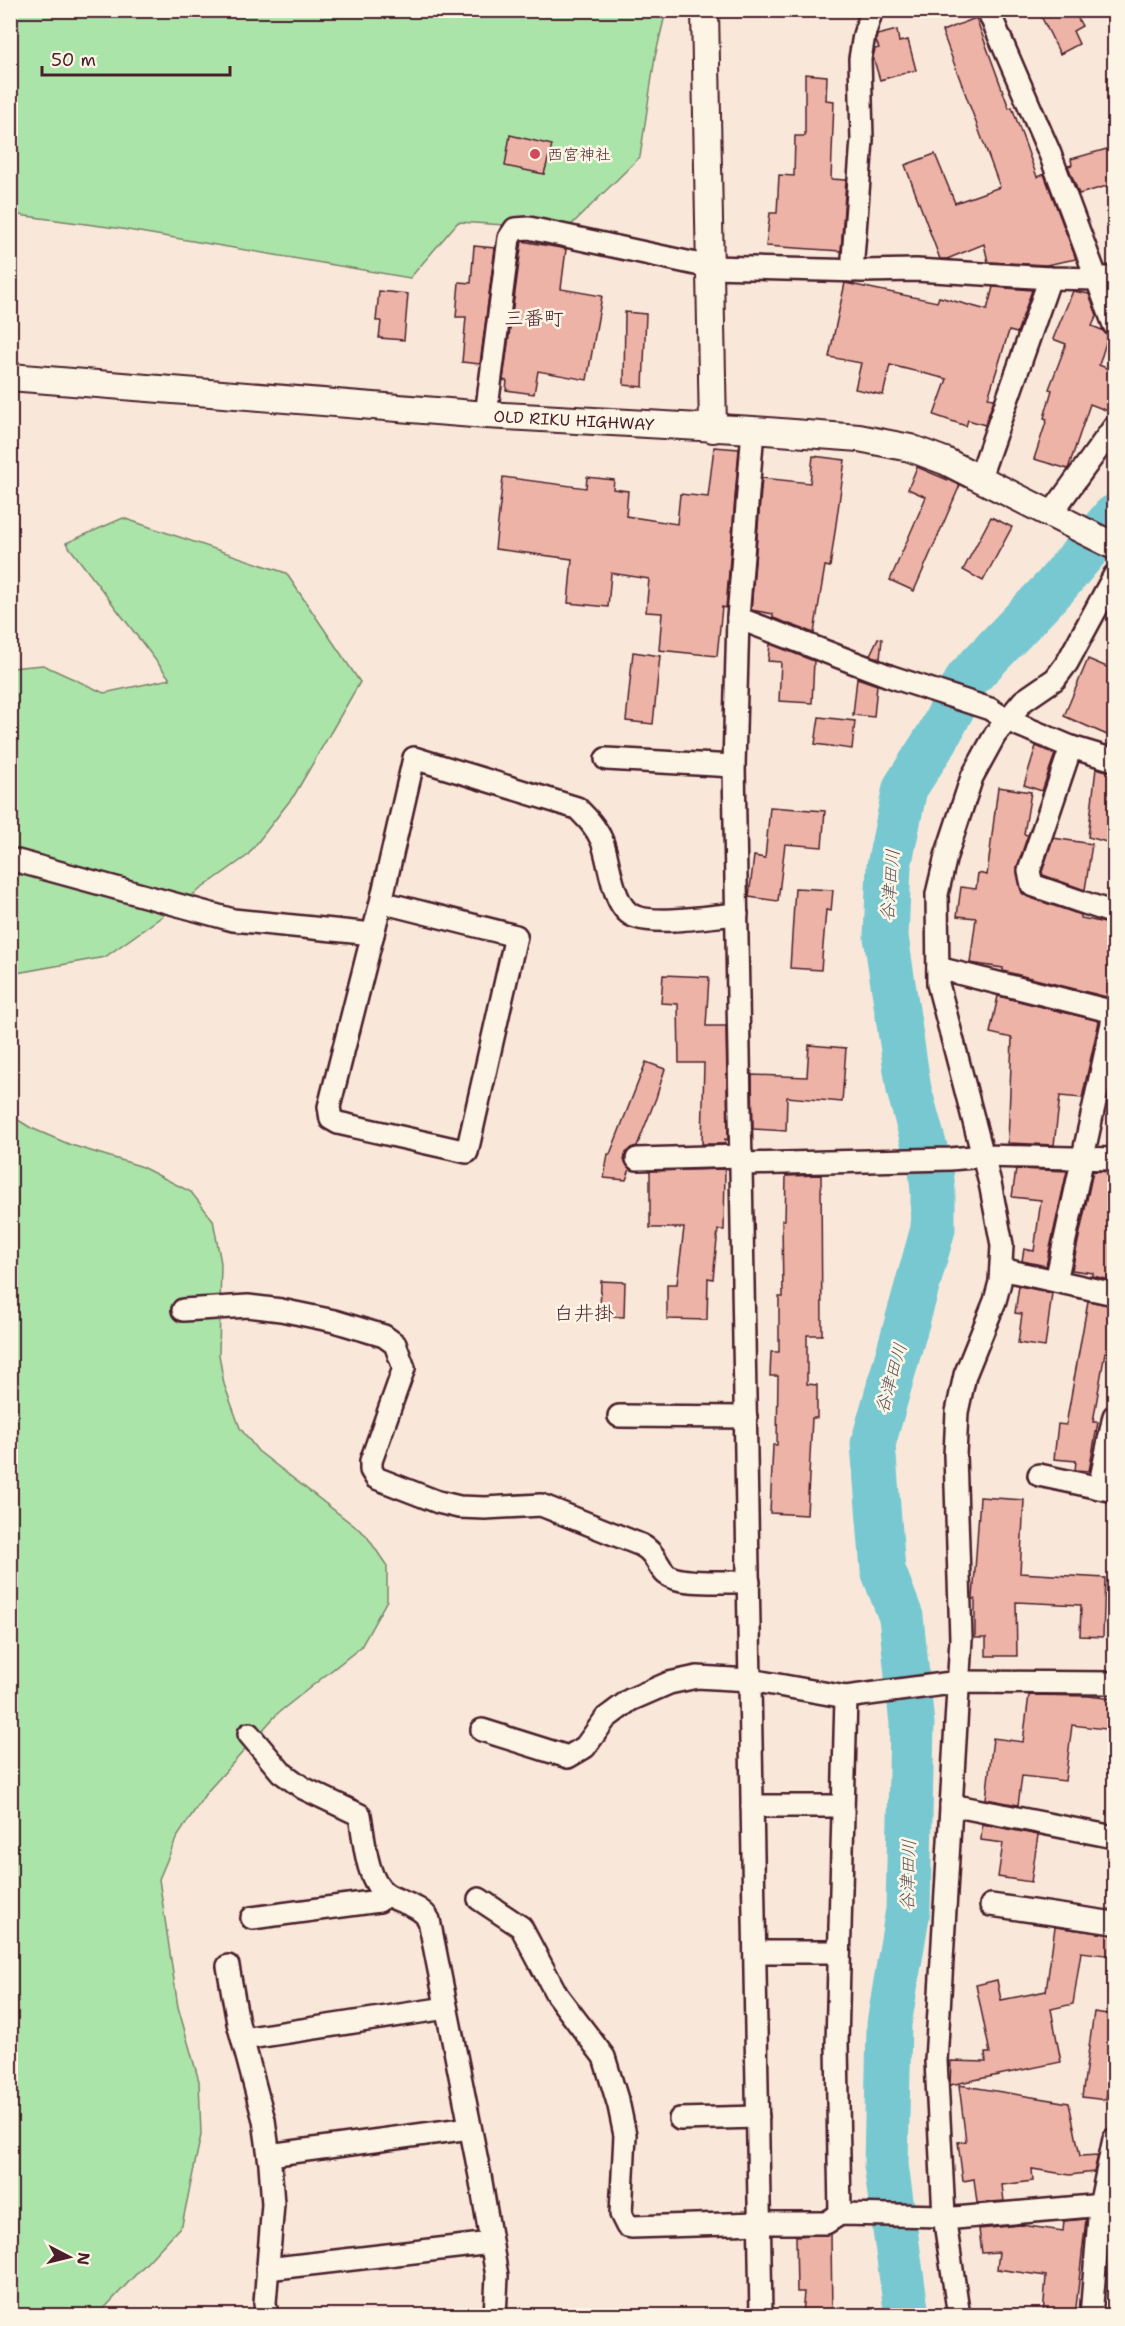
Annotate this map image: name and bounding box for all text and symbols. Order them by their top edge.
scale bar [42,39,230,77]
text: 50 m [51,48,96,72]
place label: 西宮神社 [547,144,611,165]
marker: 西宮神社 [528,147,542,161]
district label: 三番町 [504,305,564,331]
street label: OLD RIKU HIGHWAY [493,406,655,435]
water label: 谷津田川 [875,848,905,922]
district label: 白井掛 [554,1300,614,1326]
water label: 谷津田川 [870,1340,912,1416]
water label: 谷津田川 [895,1839,921,1911]
north arrow [39,2227,99,2287]
text: N [72,2251,95,2266]

